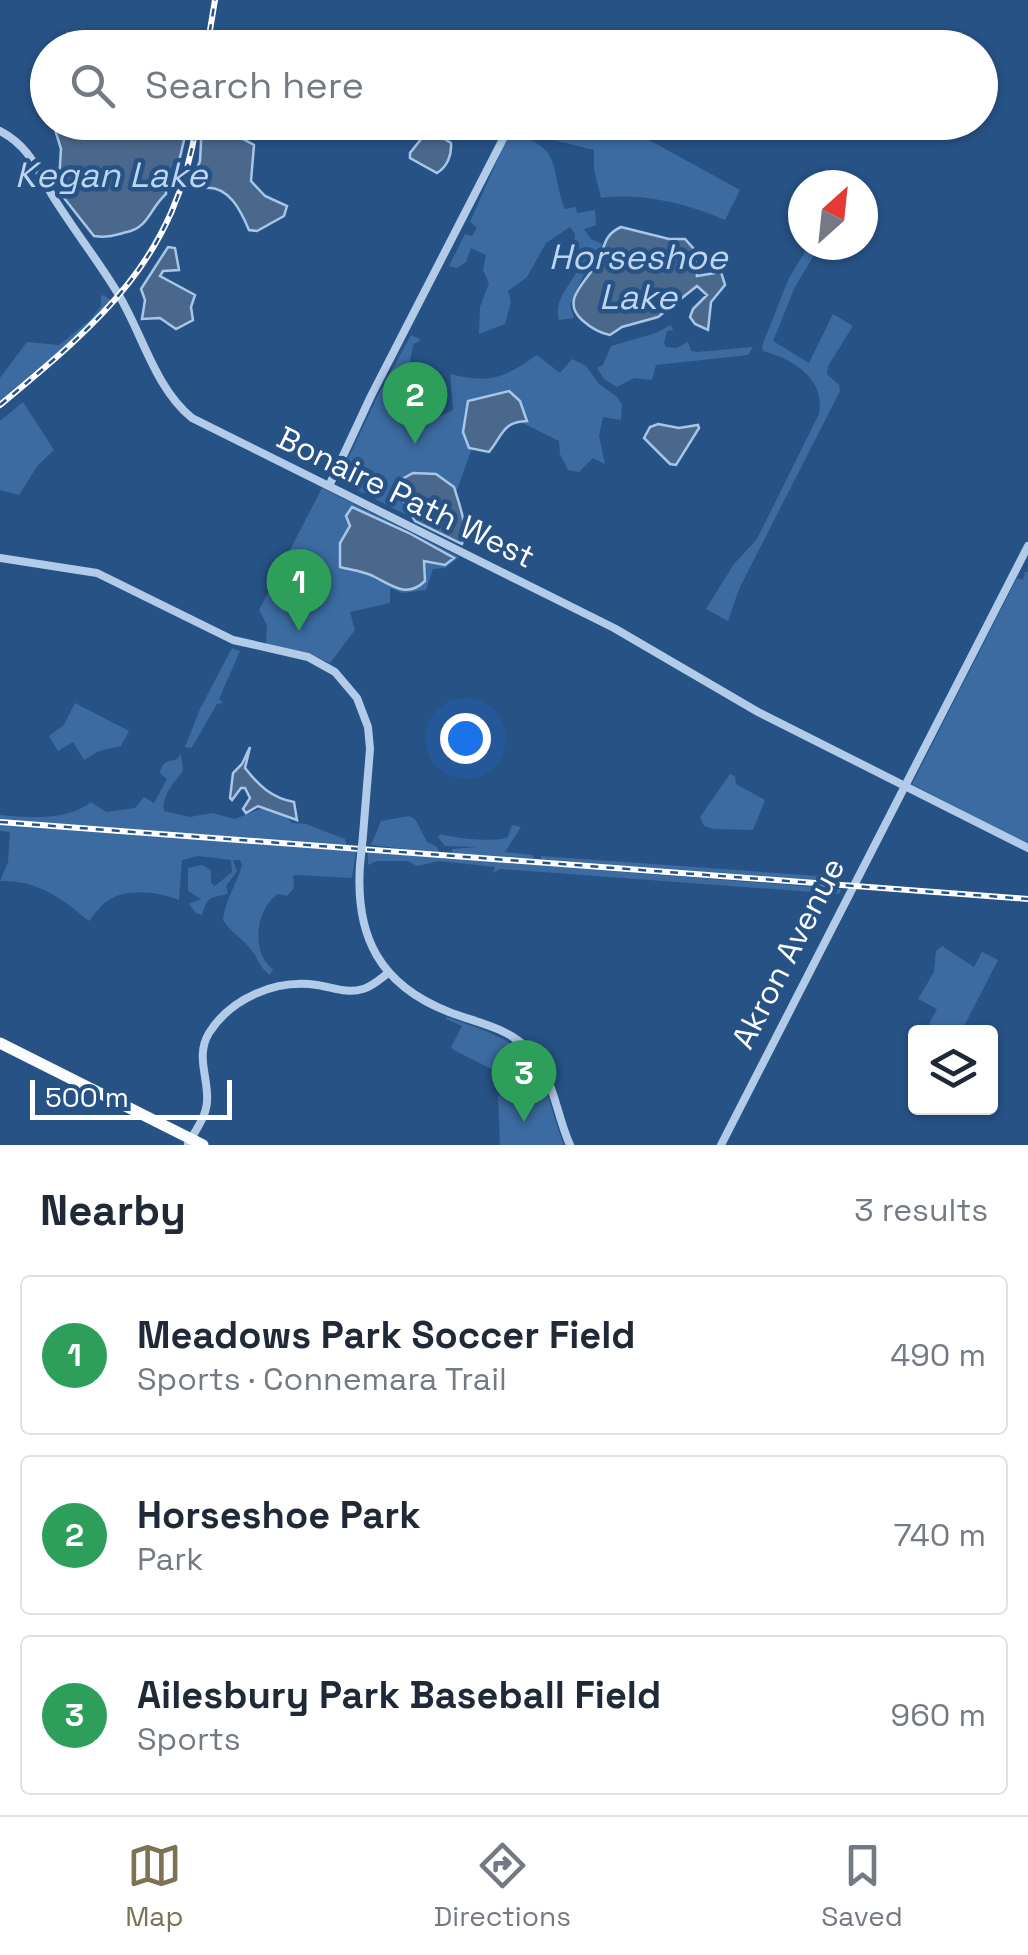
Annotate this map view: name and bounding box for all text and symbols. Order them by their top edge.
search box [30,30,998,140]
icon: search [65,58,120,113]
text: Search here [145,61,364,109]
water label: Kegan Lake [15,153,208,197]
north arrow [788,170,878,260]
water label: Horseshoe Lake [549,235,729,319]
pin: 2 [382,362,448,444]
street label: Bonaire Path West [271,417,541,577]
pin: 1 [266,548,332,631]
your location [440,713,491,764]
street label: Akron Avenue [723,851,853,1055]
map controls [908,1025,998,1115]
button: layers [908,1025,998,1115]
pin: 3 [492,1040,556,1122]
scale bar [30,1075,232,1120]
text: 500 m [45,1079,129,1115]
text: Nearby [40,1184,186,1237]
text: 3 results [854,1190,988,1230]
text: Meadows Park Soccer Field [137,1311,636,1359]
text: 1 [67,1335,82,1375]
text: 490 m [890,1335,986,1375]
text: Sports · Connemara Trail [137,1359,507,1399]
text: Horseshoe Park [137,1491,421,1539]
text: 2 [65,1515,84,1555]
text: 740 m [894,1515,986,1555]
text: Park [137,1539,204,1579]
text: Ailesbury Park Baseball Field [137,1671,661,1719]
text: 3 [65,1695,84,1735]
text: 960 m [891,1695,986,1735]
text: Sports [137,1719,241,1759]
tab: Map [125,1838,183,1934]
tab: Directions [434,1838,571,1934]
tab: Saved [821,1838,903,1934]

